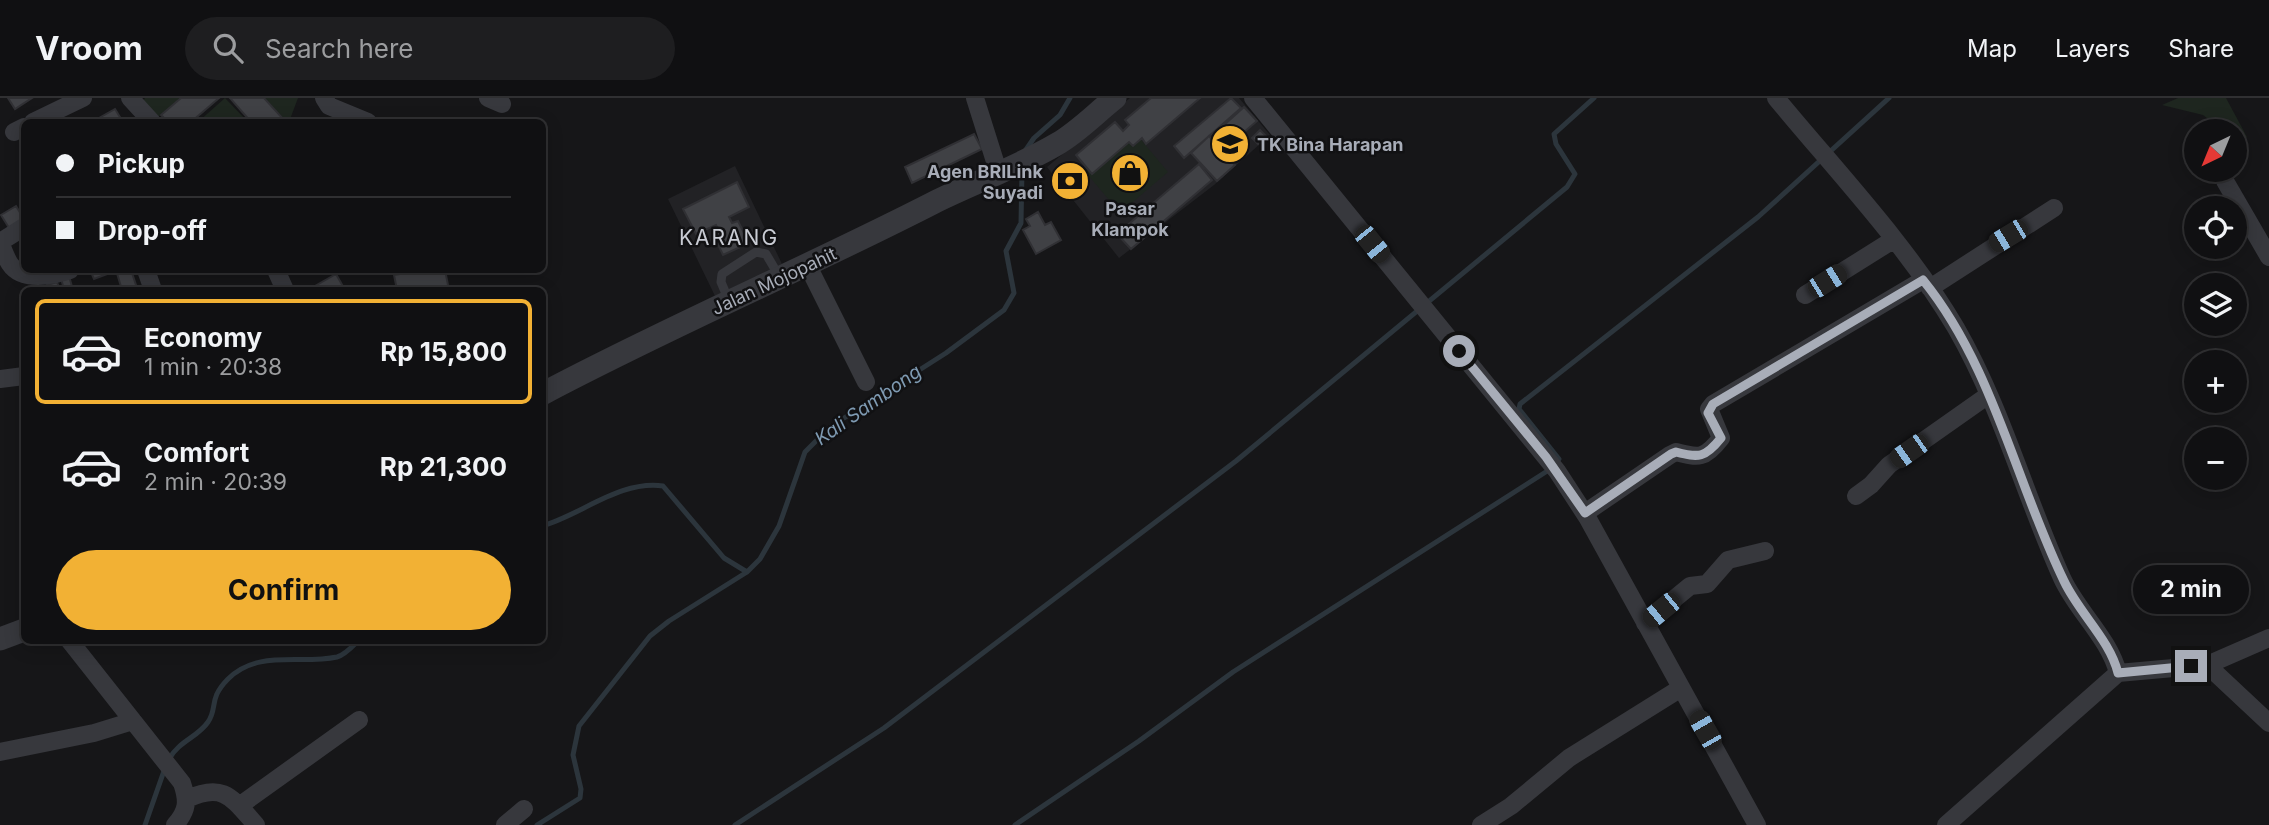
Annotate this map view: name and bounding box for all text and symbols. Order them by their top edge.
search box [185,17,675,80]
text: Vroom [35,28,143,68]
icon: search [209,29,247,67]
text: Search here [265,33,414,64]
text: Map [1967,34,2017,63]
text: Layers [2055,34,2130,63]
text: Share [2168,34,2234,63]
north arrow [2184,119,2247,182]
map controls [2184,119,2247,490]
school or university icon: TK Bina Harapan [1209,123,1251,165]
place label: TK Bina Harapan [1257,134,1404,155]
text: Pickup [98,148,185,179]
shop icon: Pasar Klampok [1109,152,1151,194]
bank icon: Agen BRILink Suyadi [1049,160,1091,202]
place label: Agen BRILink Suyadi [927,161,1044,203]
button: locate [2184,196,2247,259]
place label: Pasar Klampok [1091,198,1169,240]
text: Drop-off [98,215,207,246]
car [1985,216,2032,256]
car [1351,221,1394,267]
district label: KARANG [679,225,779,250]
street label: Jalan Mojopahit [708,243,840,319]
car [1804,261,1851,301]
button: layers [2184,273,2247,336]
icon: car [60,320,123,383]
text: Economy [144,322,262,353]
route start [1443,335,1475,367]
text: Rp 15,800 [380,336,507,367]
button: + [2184,350,2247,413]
text: 1 min · 20:38 [144,353,282,381]
water label: Kali Sambong [810,360,926,450]
button: − [2184,427,2247,490]
car [1886,430,1933,472]
icon: car [60,435,123,498]
text: Comfort [144,437,249,468]
text: Rp 21,300 [380,451,507,482]
text: 2 min · 20:39 [144,468,287,496]
button: Confirm [56,550,511,630]
callout: 2 min [2133,564,2249,614]
text: 2 min [2160,575,2222,603]
car [1639,589,1684,631]
route end [2175,650,2207,682]
car [1686,707,1725,753]

